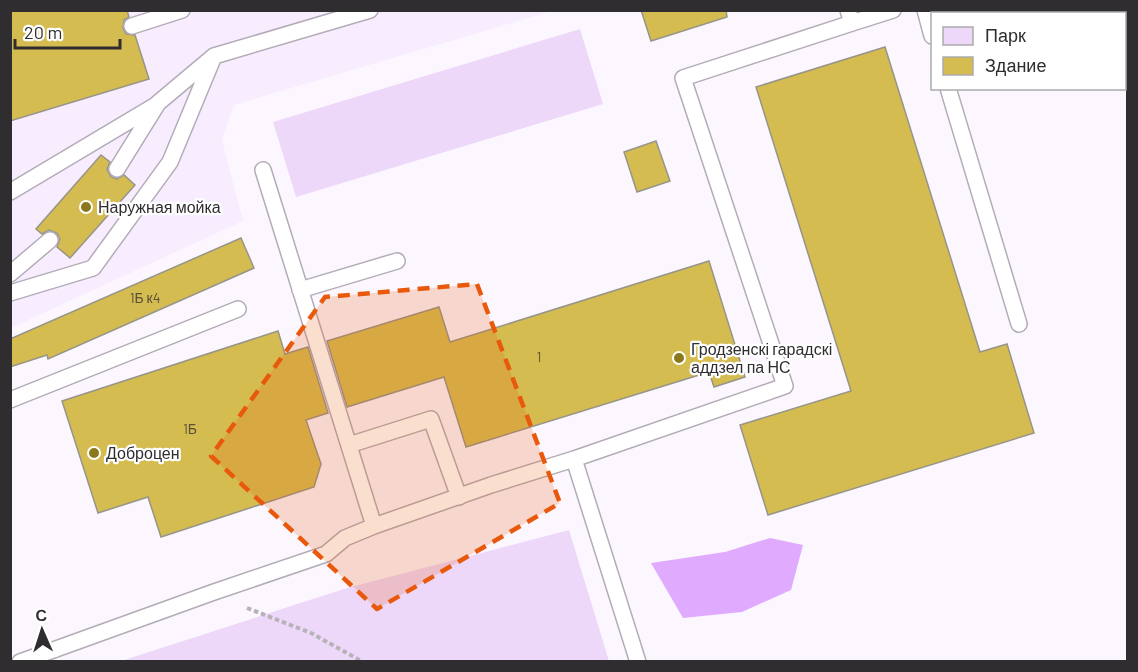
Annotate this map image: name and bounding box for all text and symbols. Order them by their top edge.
scale bar [15,12,120,50]
legend [931,12,1126,90]
text: 20 m [24,21,62,43]
text: Парк [985,24,1026,46]
text: Здание [985,54,1046,76]
place label: Наружная мойка [98,197,221,216]
marker: Наружная мойка [79,200,93,214]
house number: 1Б к4 [130,289,160,306]
place label: Гродзенскі гарадскі аддзел па НС [691,339,832,376]
house number: 1 [537,348,541,365]
marker: Гродзенскі гарадскі аддзел па НС [672,351,686,365]
house number: 1Б [183,420,197,437]
place label: Доброцен [106,443,180,462]
marker: Доброцен [87,446,101,460]
north arrow [12,600,72,660]
text: С [35,605,48,624]

